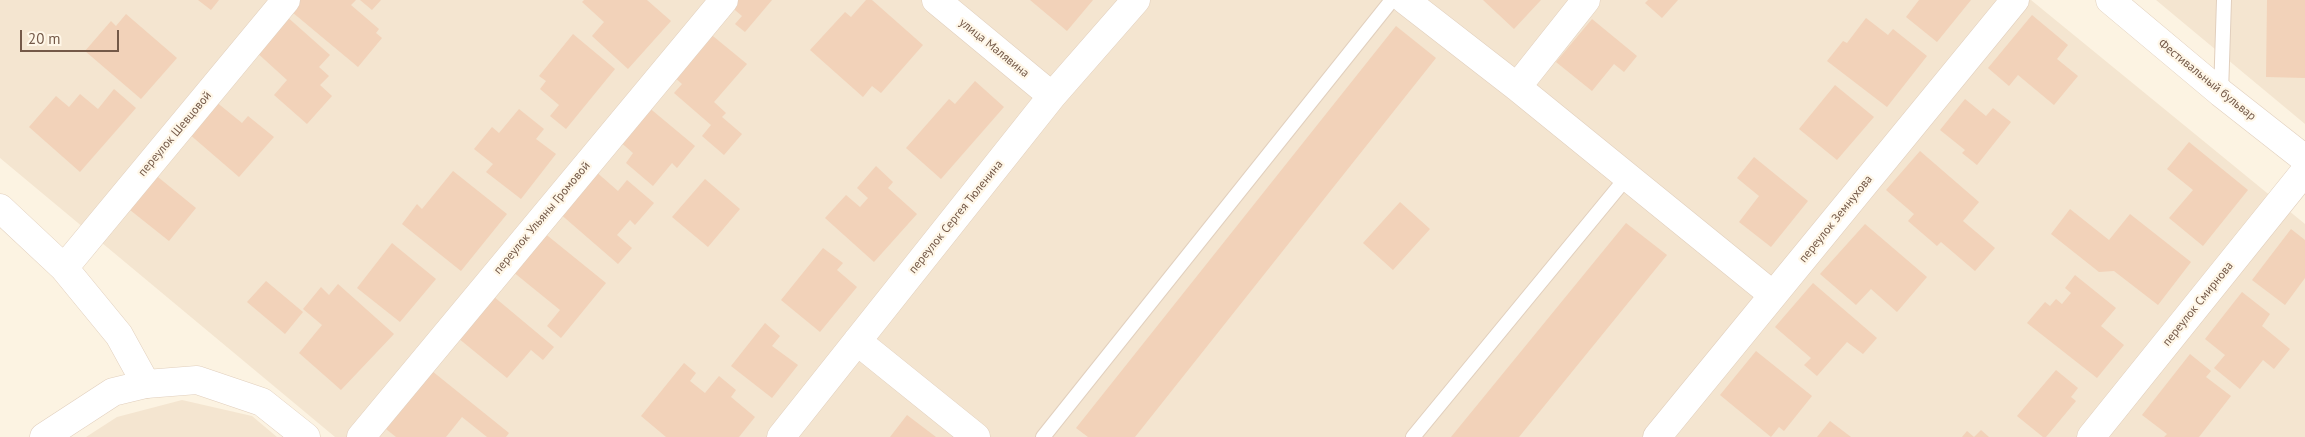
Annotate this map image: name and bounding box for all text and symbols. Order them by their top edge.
street label: улица Малявина [956,15,1032,81]
scale bar [22,20,121,52]
text: 20 m [28,29,61,48]
street label: Фестивальный бульвар [2155,36,2259,124]
street label: переулок Шевцовой [135,89,215,179]
street label: переулок Сергея Тюленина [906,157,1006,277]
street label: переулок Ульяны Громовой [491,159,593,277]
street label: переулок Земнухова [1796,172,1876,266]
street label: переулок Смирнова [2160,259,2236,349]

